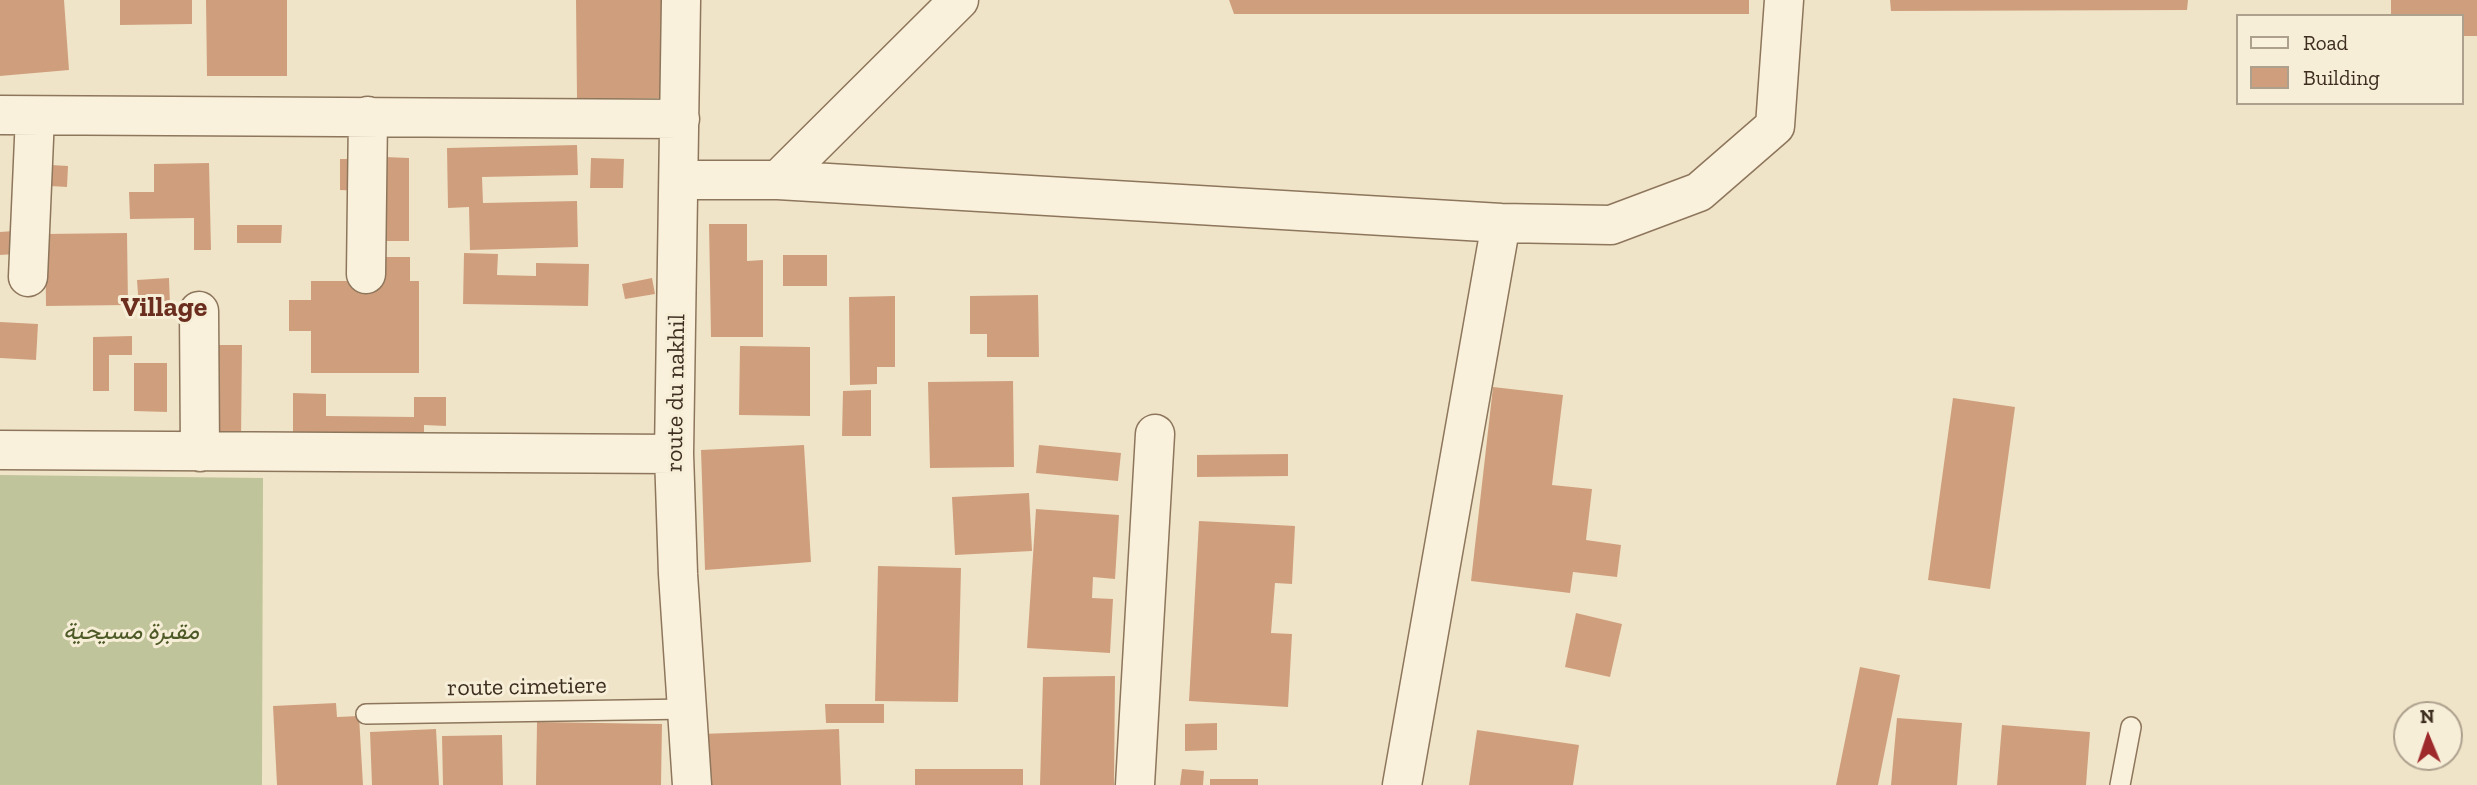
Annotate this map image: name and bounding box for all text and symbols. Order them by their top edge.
legend [2236,14,2463,105]
text: Road [2303,30,2348,55]
text: Building [2303,65,2380,90]
district label: Village [121,291,207,325]
street label: route du nakhil [660,314,692,472]
park label: مقبرة مسيحية [63,618,199,646]
street label: route cimetiere [447,671,607,703]
north arrow [2393,701,2463,771]
text: N [2420,705,2435,728]

